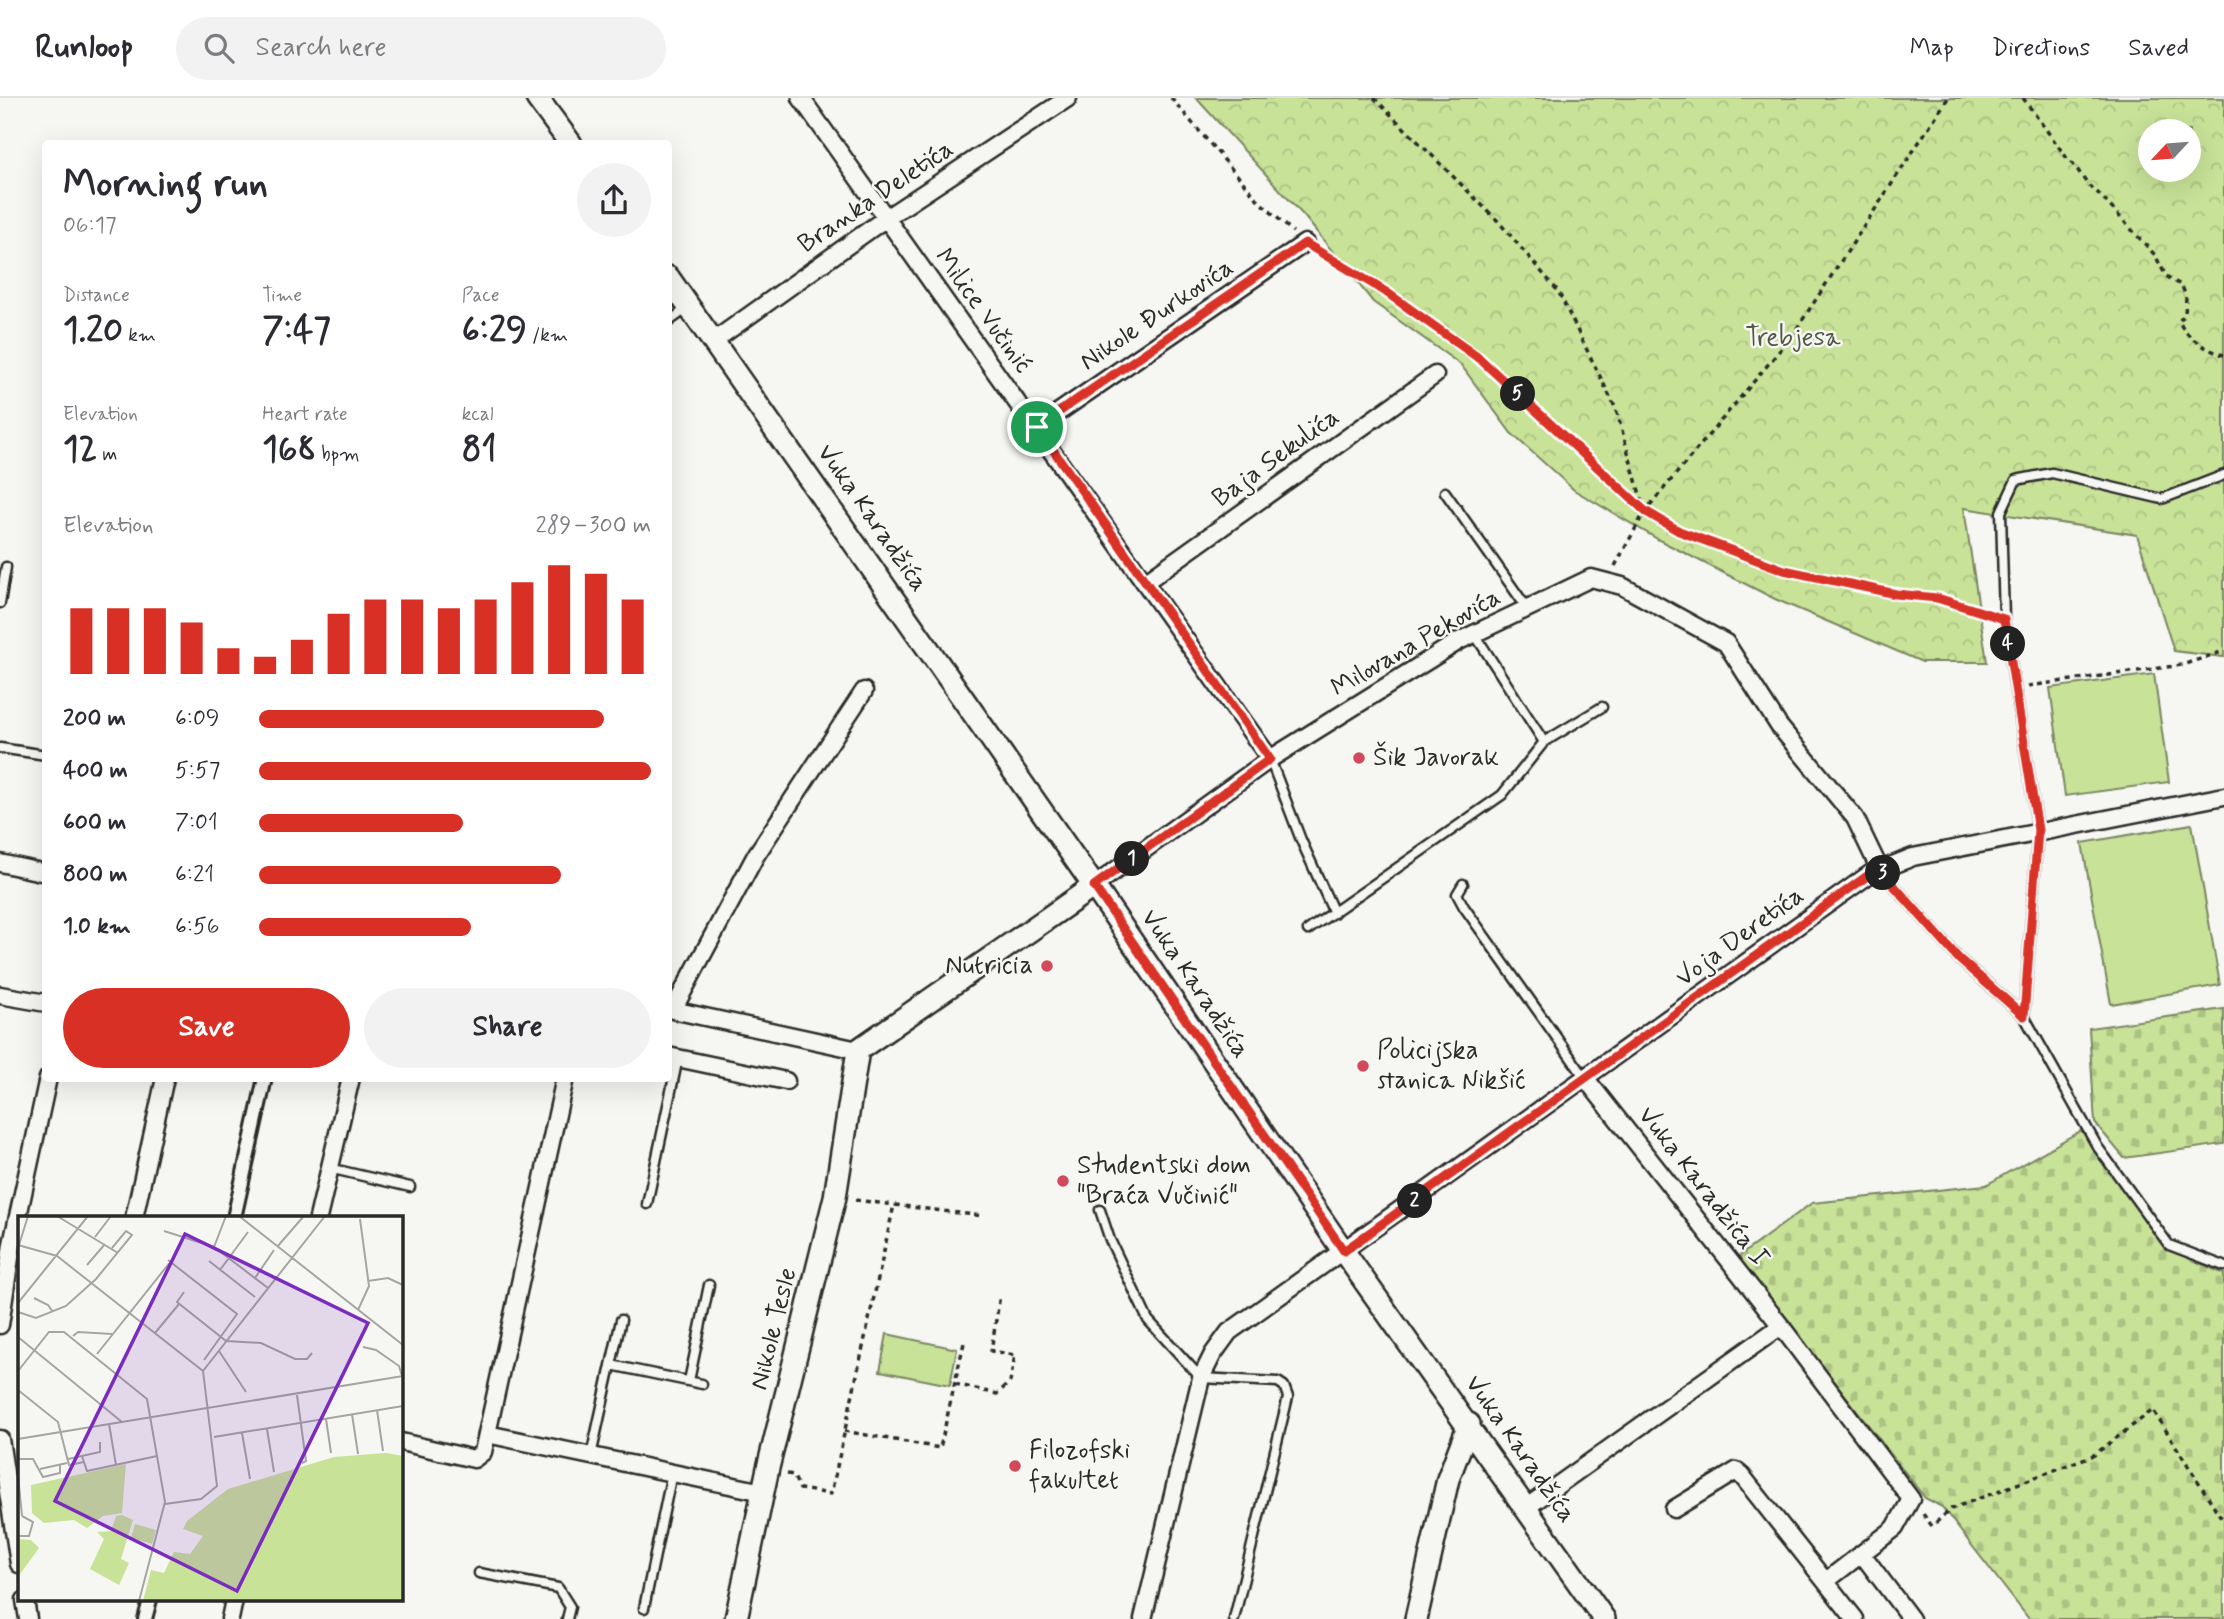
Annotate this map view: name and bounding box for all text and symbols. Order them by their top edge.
search box [176,17,666,80]
text: Runloop [35,26,134,70]
icon: search [200,29,238,67]
text: Search here [256,31,386,65]
text: Map [1910,33,1954,64]
text: Directions [1992,33,2090,64]
text: Saved [2128,33,2189,64]
north arrow [2138,119,2202,182]
map controls [2138,119,2201,182]
street label: Branka Deletića [792,132,960,262]
text: Morning run [63,160,268,209]
button: share [577,163,651,237]
text: 06:17 [63,211,117,241]
street label: Milice Vučinić [926,242,1040,380]
street label: Nikole Đurkovića [1074,251,1240,379]
text: Distance [63,283,130,308]
text: Time [262,283,302,308]
text: Pace [462,283,499,308]
text: 1.20 [63,308,123,354]
text: 7:47 [262,308,331,354]
text: 6:29 [462,308,527,354]
park label: Trebjesa [1745,321,1841,355]
text: km [123,323,156,348]
text: /km [527,323,568,348]
pin: 5 [1500,376,1536,412]
text: 5 [1512,381,1523,406]
pin [1007,397,1067,457]
street label: Baja Sekulića [1206,400,1346,516]
text: Elevation [63,402,138,427]
text: Heart rate [262,402,348,427]
text: kcal [462,402,494,427]
icon: arrive [1018,408,1056,446]
text: 12 [63,427,97,473]
text: 168 [262,427,316,473]
text: 81 [462,427,496,473]
street label: Vuka Karadžića [808,437,936,599]
text: m [97,442,117,467]
text: bpm [316,442,360,467]
text: Elevation [63,511,154,541]
text: 289–300 m [535,511,651,541]
street label: Milovana Pekovića [1325,581,1507,705]
pin: 4 [1990,626,2025,662]
text: 4 [2002,631,2013,656]
text: 200 m [63,704,126,734]
text: 6:09 [175,704,219,734]
place label: Šik Javorak [1373,741,1499,775]
marker: Šik Javorak [1351,750,1367,766]
text: 400 m [63,756,128,786]
text: 5:57 [175,756,220,786]
text: 600 m [63,808,126,838]
text: 7:01 [175,808,218,838]
pin: 1 [1114,842,1150,876]
text: 1 [1127,846,1136,871]
pin: 3 [1866,856,1900,890]
text: 800 m [63,860,127,890]
text: 6:21 [175,860,214,890]
text: 3 [1878,860,1887,885]
street label: Voja Deretića [1669,879,1811,995]
street label: Vuka Karadžića [1133,903,1257,1065]
text: 1.0 km [63,912,131,942]
text: 6:56 [175,912,219,942]
place label: Nutricia [945,949,1033,983]
marker: Nutricia [1039,958,1055,974]
button: Save [63,988,350,1068]
button: Share [364,988,651,1068]
place label: Policijska stanica Nikšić [1377,1034,1526,1098]
marker: Policijska stanica Nikšić [1355,1058,1371,1074]
street label: Vuka Karadžića I [1630,1100,1776,1274]
place label: Studentski dom "Braća Vučinić" [1077,1149,1251,1213]
marker: Studentski dom "Braća Vučinić" [1055,1173,1071,1189]
pin: 2 [1398,1184,1432,1218]
text: 2 [1410,1188,1419,1213]
inset map [18,1216,402,1602]
street label: Nikole Tesle [742,1264,806,1394]
street label: Vuka Karadžića [1456,1368,1584,1530]
place label: Filozofski fakultet [1029,1434,1130,1498]
marker: Filozofski fakultet [1007,1458,1023,1474]

